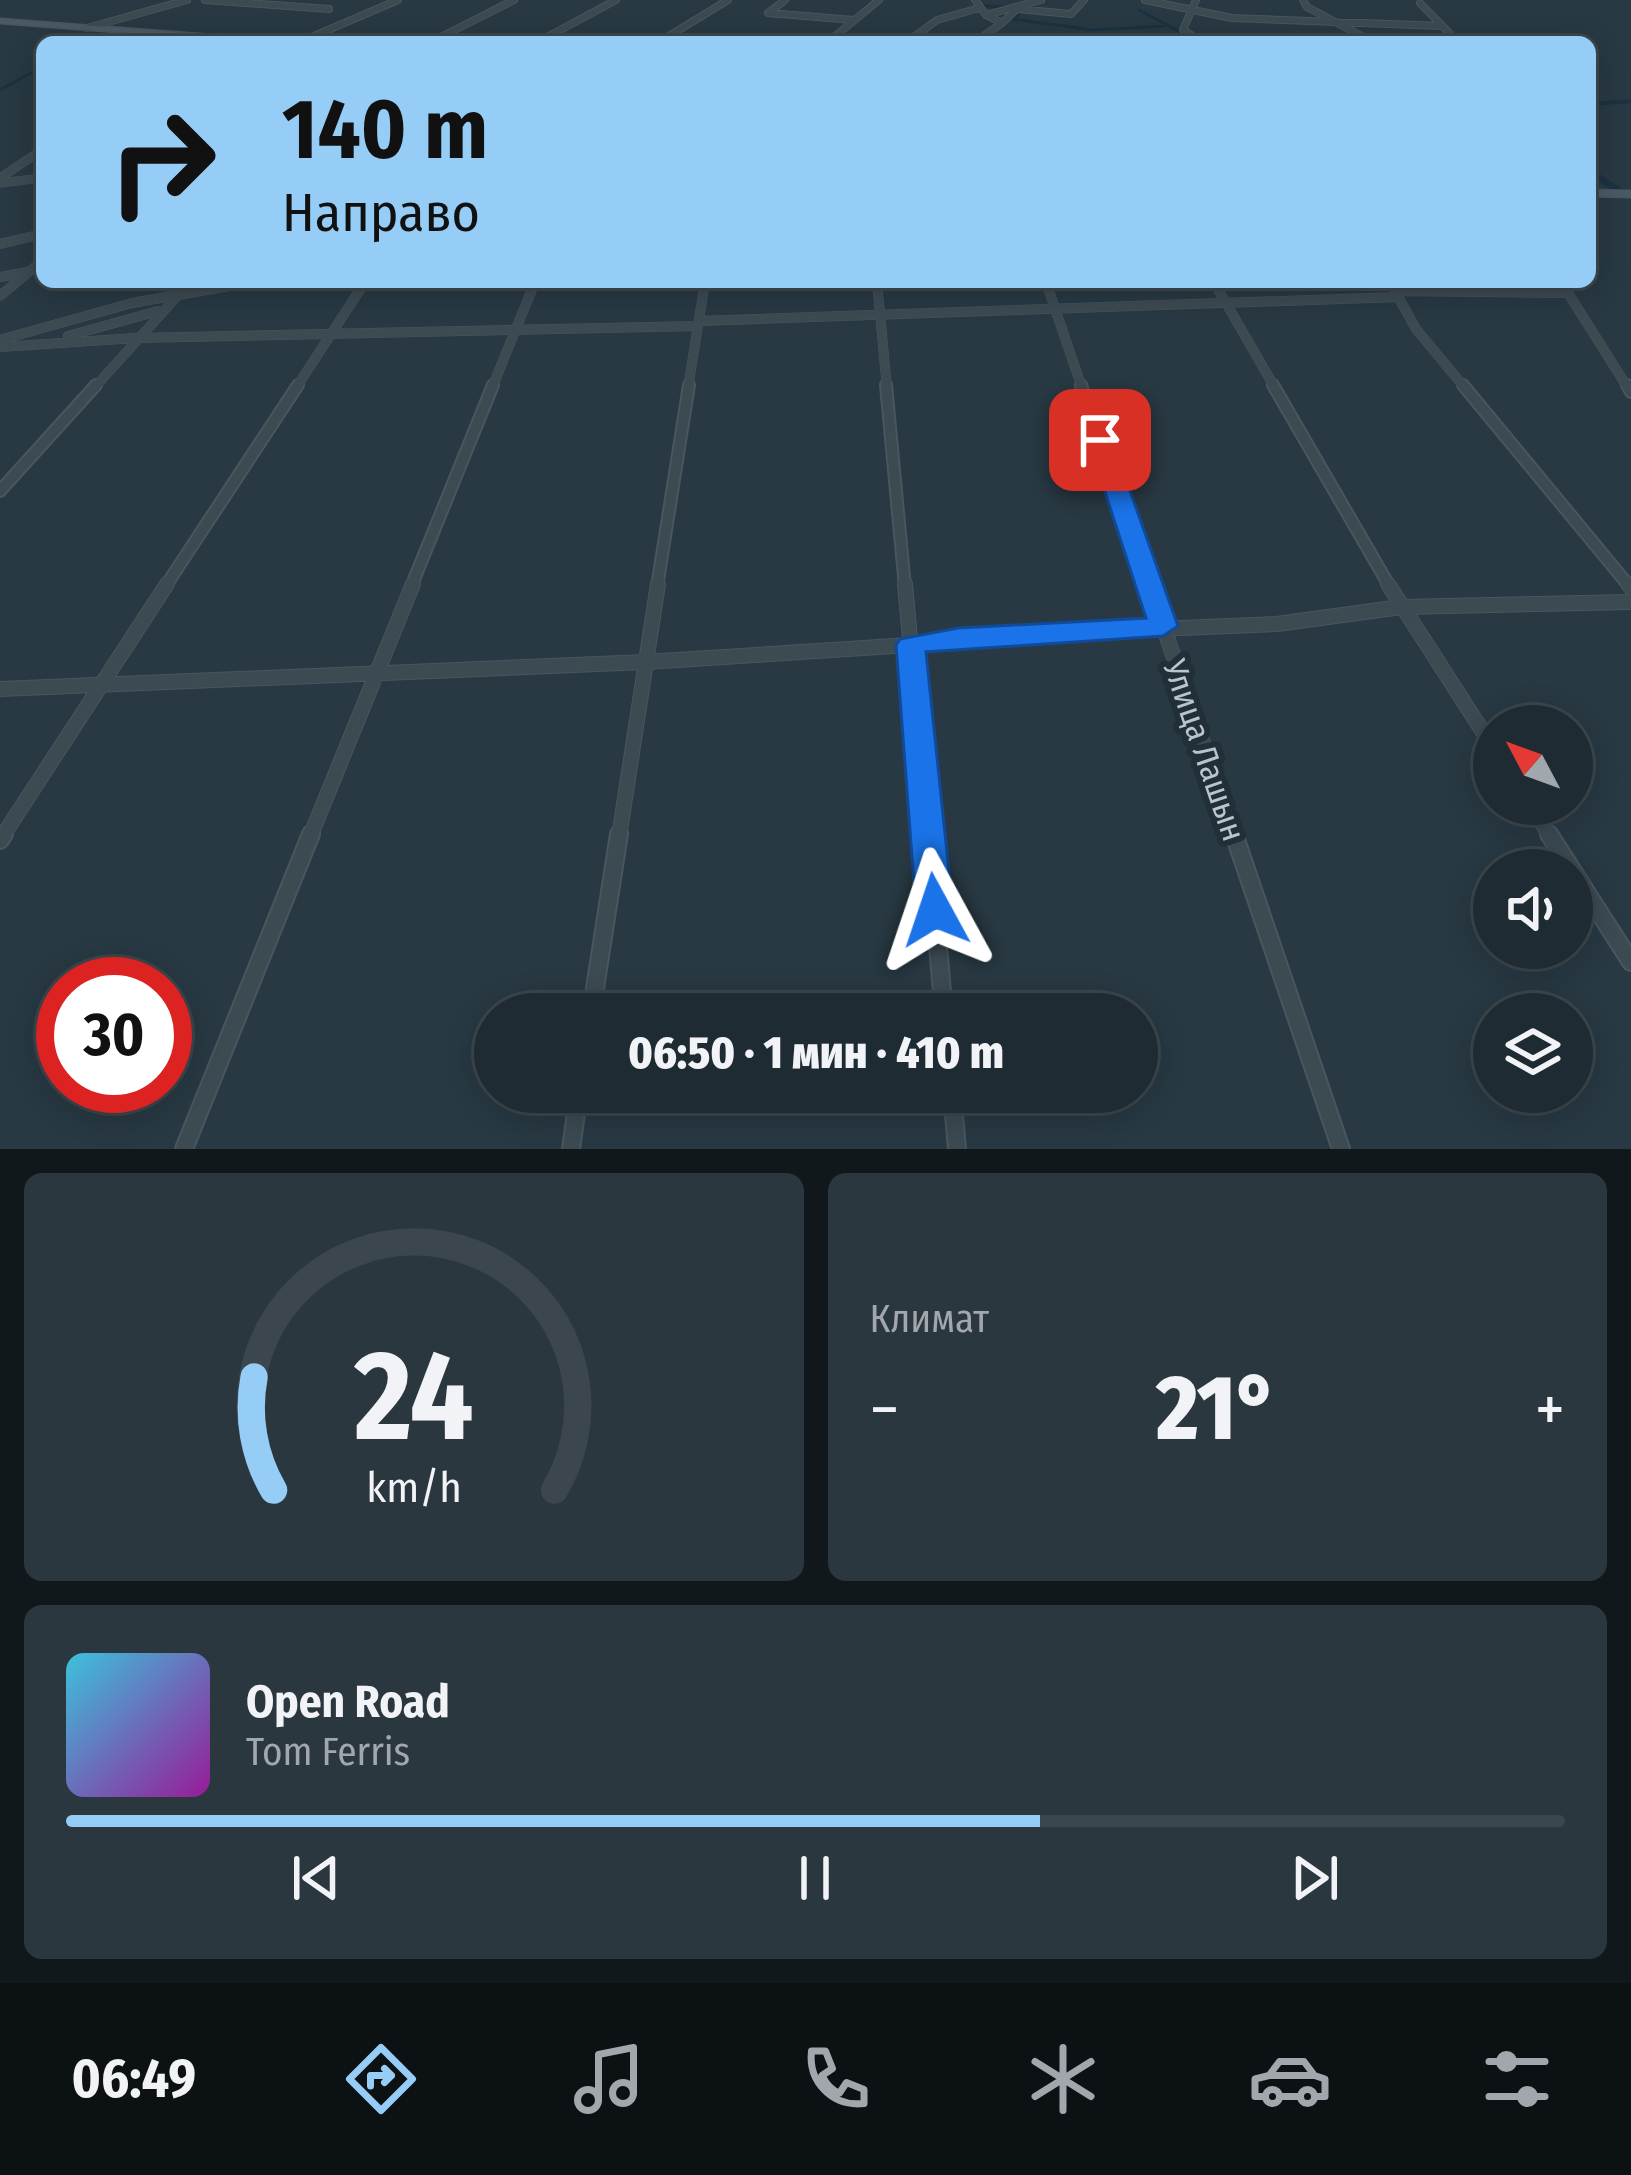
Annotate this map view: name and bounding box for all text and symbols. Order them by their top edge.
text: 140 m [282,79,488,180]
icon: right [84,84,240,240]
text: Направо [282,181,480,245]
pin [1049,389,1151,491]
icon: arrive [1067,407,1133,473]
street label: Улица Лашын [1154,653,1254,846]
north arrow [1473,705,1593,825]
map controls [1473,705,1593,1113]
position arrow [872,847,998,973]
button: sound [1473,849,1593,969]
speed limit sign: 30 [36,957,192,1113]
button: layers [1473,993,1593,1113]
text: 06:50 · 1 мин · 410 m [628,1026,1004,1080]
text: Климат [870,1296,989,1342]
text: 24 [353,1322,473,1472]
text: 21° [1156,1355,1278,1463]
text: − [870,1370,899,1449]
text: + [1535,1370,1565,1449]
text: km/h [366,1462,462,1513]
text: Open Road [246,1675,450,1729]
text: Tom Ferris [246,1729,410,1775]
icon: previous [283,1845,349,1911]
icon: pause [782,1845,848,1911]
icon: next [1282,1845,1348,1911]
icon: directions [339,2037,423,2121]
icon: music [567,2037,651,2121]
icon: phone [794,2037,878,2121]
icon: climate [1021,2037,1105,2121]
icon: car [1248,2037,1332,2121]
icon: filters [1475,2037,1559,2121]
text: 06:49 [72,2047,196,2111]

